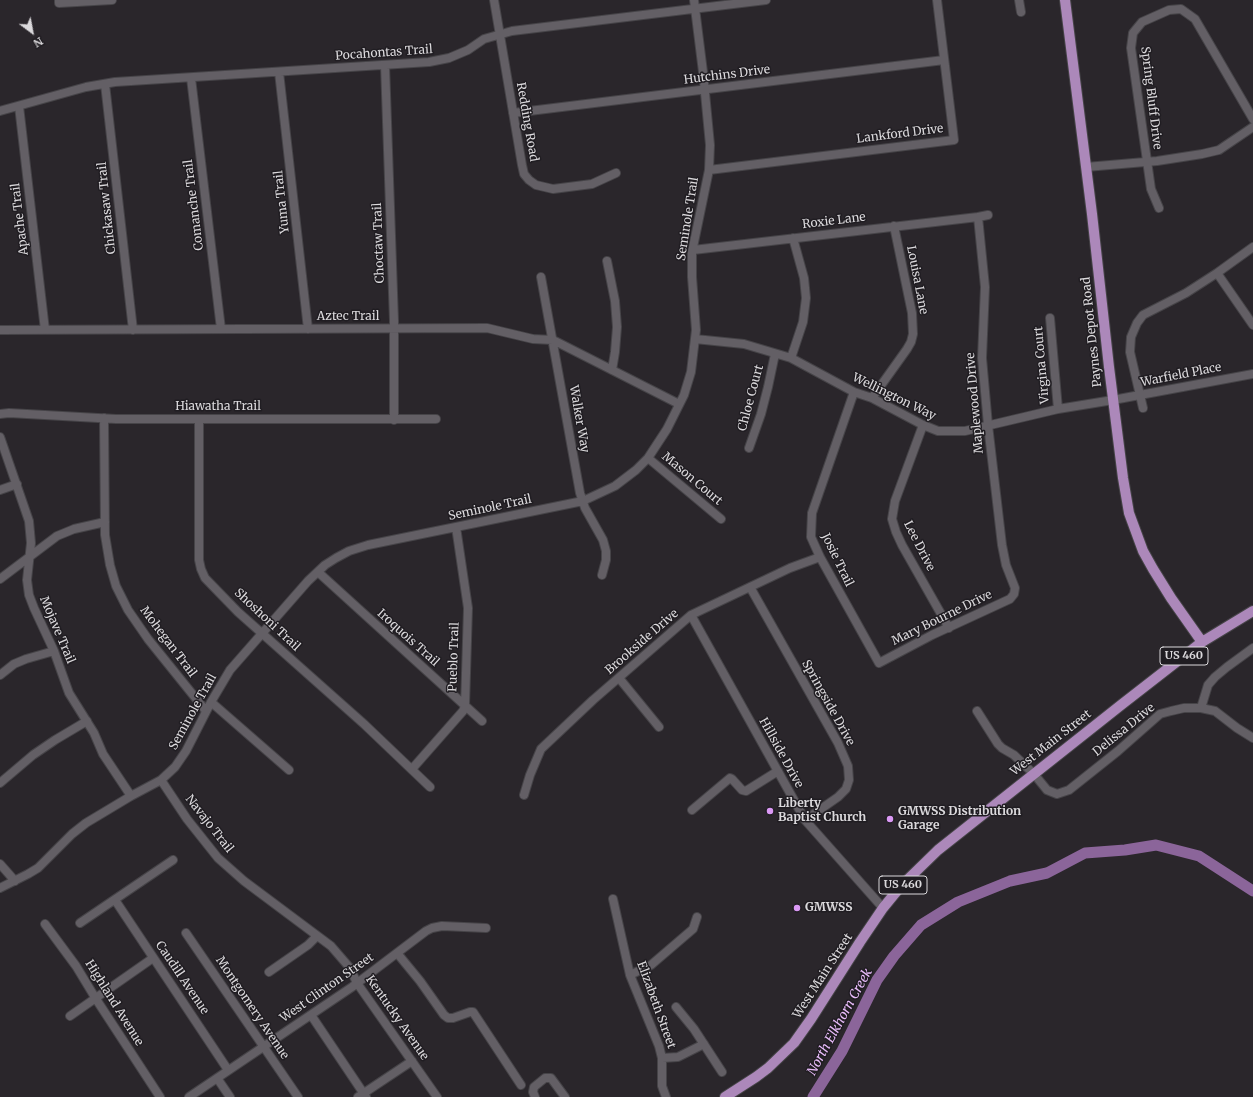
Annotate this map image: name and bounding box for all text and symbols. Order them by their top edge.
north arrow [12,12,52,52]
text: N [31,34,46,50]
street label: Pocahontas Trail [335,42,433,64]
street label: Spring Bluff Drive [1138,46,1164,150]
street label: Hutchins Drive [683,63,771,87]
street label: Redding Road [513,81,541,163]
street label: Lankford Drive [856,122,944,146]
street label: Comanche Trail [181,159,207,251]
street label: Chickasaw Trail [95,161,119,255]
street label: Yuma Trail [272,170,292,234]
street label: Seminole Trail [674,176,702,262]
street label: Apache Trail [8,182,32,256]
street label: Choctaw Trail [370,202,388,284]
street label: Roxie Lane [802,210,866,232]
street label: Louisa Lane [903,244,931,316]
street label: Paynes Depot Road [1079,276,1105,388]
street label: Aztec Trail [317,310,379,324]
street label: Virgina Court [1031,326,1053,404]
street label: Maplewood Drive [963,352,987,454]
street label: Warfield Place [1139,360,1223,390]
street label: Chloe Court [735,363,767,433]
street label: Wellington Way [850,371,938,423]
street label: Walker Way [566,384,592,454]
street label: Hiawatha Trail [175,400,261,414]
street label: Mason Court [659,450,725,508]
street label: Seminole Trail [447,492,533,524]
street label: Lee Drive [900,519,938,573]
street label: Josie Trail [818,531,856,589]
street label: Shoshoni Trail [231,586,303,654]
street label: Mary Bourne Drive [889,587,995,649]
street label: Mojave Trail [36,594,78,666]
street label: Mohegan Trail [137,604,199,680]
street label: Iroquois Trail [374,606,442,670]
street label: Brookside Drive [603,606,681,678]
street label: Pueblo Trail [446,622,462,692]
road number: US 460 [1160,647,1208,665]
street label: Springside Drive [798,658,858,748]
street label: Seminole Trail [166,671,220,753]
street label: Delissa Drive [1090,701,1158,759]
street label: West Main Street [1008,707,1094,779]
street label: Hillside Drive [756,715,806,791]
street label: Navajo Trail [182,792,236,856]
place label: Liberty Baptist Church [778,797,866,825]
place label: GMWSS Distribution Garage [898,805,1021,833]
marker: Liberty Baptist Church [765,806,775,816]
marker: GMWSS Distribution Garage [885,814,895,824]
road number: US 460 [879,876,927,894]
place label: GMWSS [805,901,852,915]
marker: GMWSS [792,903,802,913]
street label: West Main Street [790,931,856,1021]
street label: Caudill Avenue [152,939,212,1017]
street label: West Clinton Street [277,950,377,1026]
street label: Montgomery Avenue [212,954,292,1062]
street label: Highland Avenue [82,957,146,1049]
street label: Elizabeth Street [634,959,678,1051]
water label: North Elkhorn Creek [804,966,876,1078]
street label: Kentucky Avenue [362,973,432,1063]

